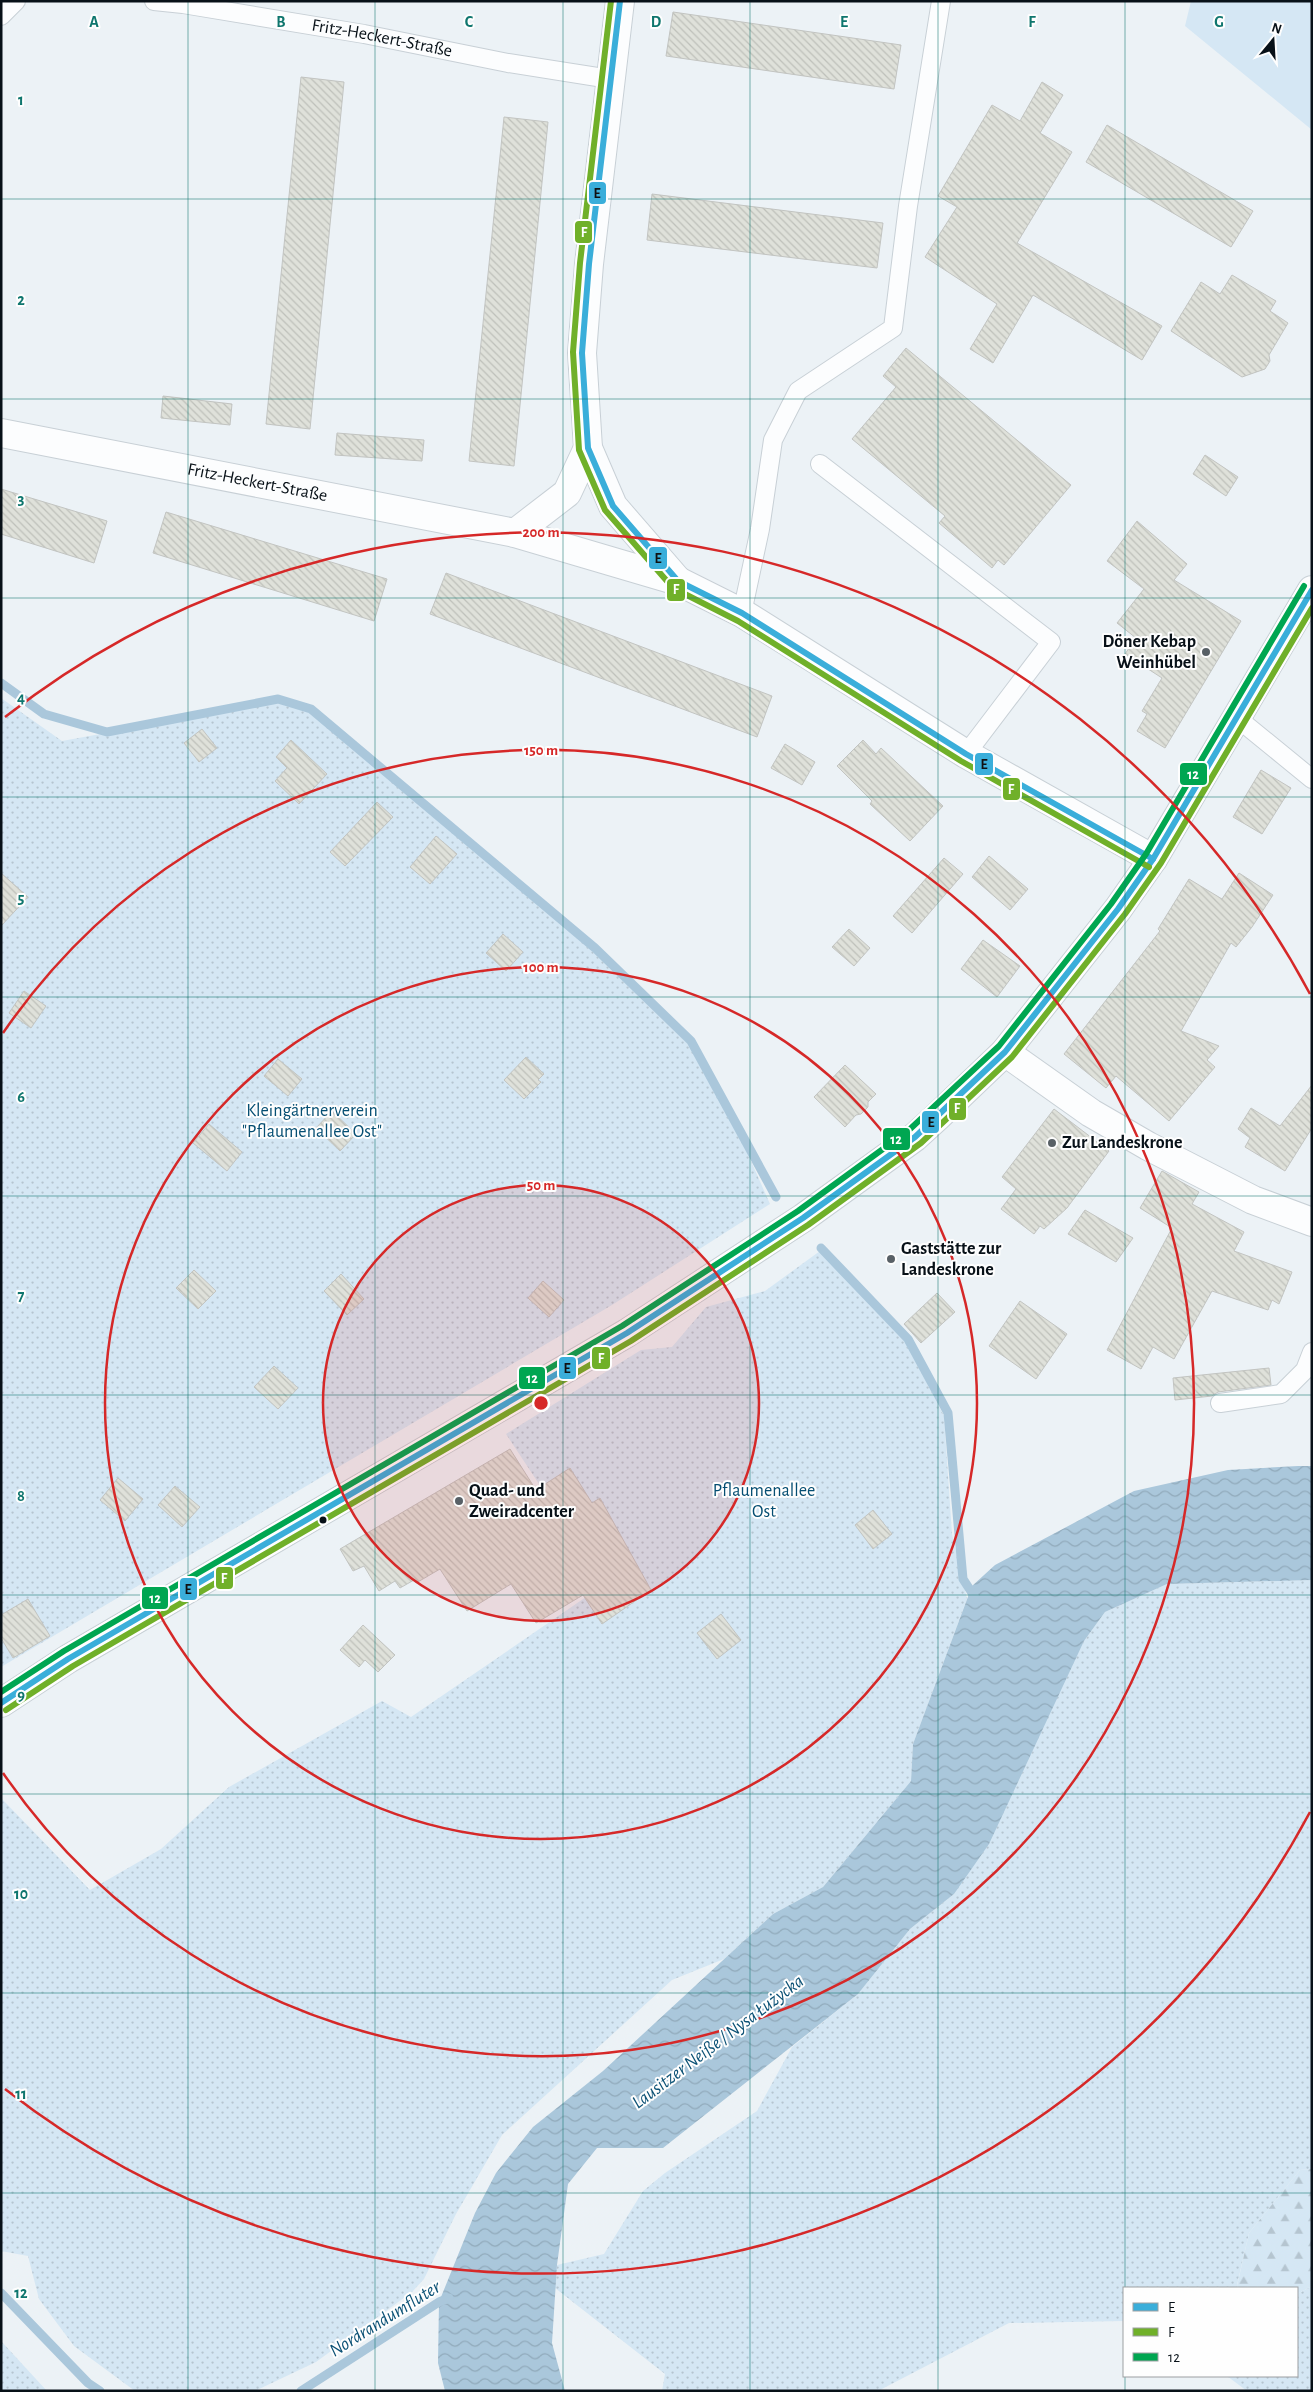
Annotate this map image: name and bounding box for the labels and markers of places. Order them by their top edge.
place label: Döner Kebap Weinhübel [1103,633,1196,672]
marker: Döner Kebap Weinhübel [1200,646,1212,658]
place label: Zur Landeskrone [1062,1134,1183,1152]
marker: Zur Landeskrone [1046,1137,1058,1149]
place label: Gaststätte zur Landeskrone [901,1240,1002,1279]
marker: Gaststätte zur Landeskrone [885,1253,897,1265]
centre of rings [532,1394,550,1412]
place label: Quad- und Zweiradcenter [469,1482,575,1521]
marker: Quad- und Zweiradcenter [453,1495,465,1507]
unlabelled marker [318,1515,328,1525]

